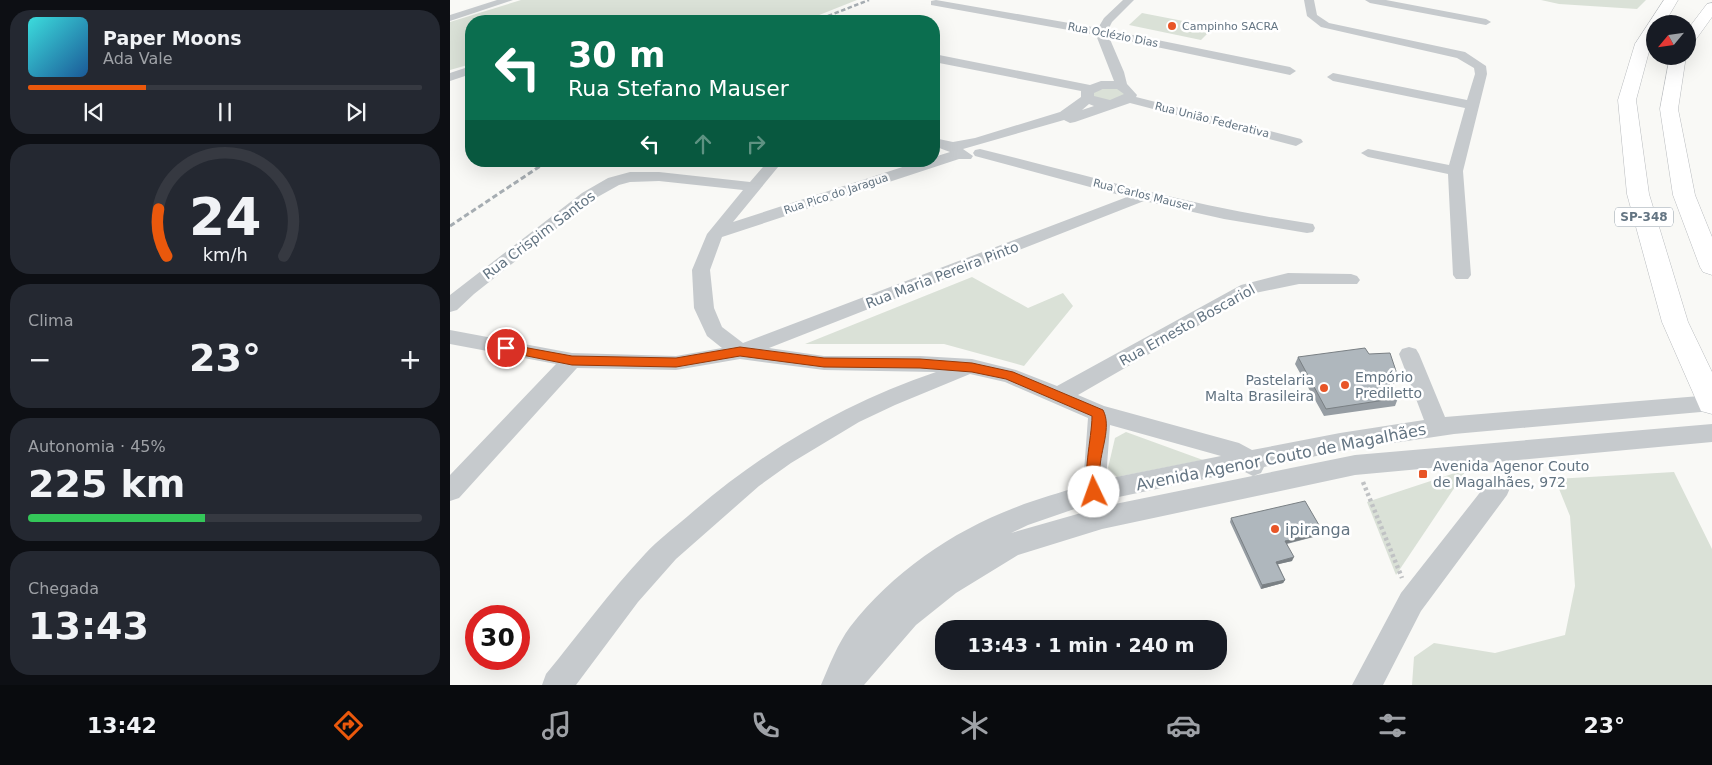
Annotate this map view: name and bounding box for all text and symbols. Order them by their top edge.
north arrow [1646,15,1696,65]
map controls [1646,15,1696,65]
street label: Rua Oclézio Dias [1067,20,1160,50]
marker: Campinho SACRA [1166,20,1178,32]
place label: Campinho SACRA [1182,20,1279,33]
text: Paper Moons [103,27,242,49]
icon: left [485,35,550,100]
text: 30 m [568,35,665,75]
text: Ada Vale [103,49,173,68]
text: Rua Stefano Mauser [568,76,789,101]
icon: previous [80,98,108,126]
icon: pause [211,98,239,126]
icon: next [342,98,370,126]
street label: Rua União Federativa [1153,99,1271,141]
icon: left [636,130,664,158]
icon: ahead [689,130,717,158]
icon: right [742,130,770,158]
street label: Rua Pico do Jaragua [782,171,890,217]
street label: Rua Carlos Mauser [1092,176,1195,214]
text: 24 [189,187,261,247]
street label: Rua Crispim Santos [480,188,598,282]
road number: SP-348 [1615,208,1673,226]
street label: Rua Maria Pereira Pinto [863,238,1021,312]
text: km/h [202,244,248,265]
street label: Rua Ernesto Boscariol [1116,281,1258,369]
text: Clima [28,311,73,330]
pin [485,327,527,369]
icon: arrive [492,334,520,362]
text: 23° [189,336,261,380]
text: − [28,343,51,376]
text: + [399,343,422,376]
place label: Empório Prediletto [1355,369,1422,401]
place label: Pastelaria Malta Brasileira [1205,372,1314,404]
marker: Empório Prediletto [1339,379,1351,391]
marker: Pastelaria Malta Brasileira [1318,382,1330,394]
street label: Avenida Agenor Couto de Magalhães [1134,420,1428,494]
text: Autonomia · 45% [28,437,166,456]
place label: Avenida Agenor Couto de Magalhães, 972 [1433,458,1589,490]
text: 225 km [28,462,185,506]
position arrow [1067,465,1119,517]
marker: Avenida Agenor Couto de Magalhães, 972 [1417,468,1429,480]
place label: ipiranga [1285,520,1351,539]
marker: ipiranga [1269,523,1281,535]
text: Chegada [28,579,99,598]
text: 13:43 [28,604,149,648]
speed limit sign: 30 [465,605,530,670]
text: 13:43 · 1 min · 240 m [967,634,1195,656]
icon: directions [331,708,366,743]
icon: music [539,708,574,743]
icon: phone [748,708,783,743]
icon: climate [957,708,992,743]
icon: car [1166,708,1201,743]
icon: filters [1375,708,1410,743]
text: 13:42 [87,713,157,738]
text: 23° [1583,713,1625,738]

